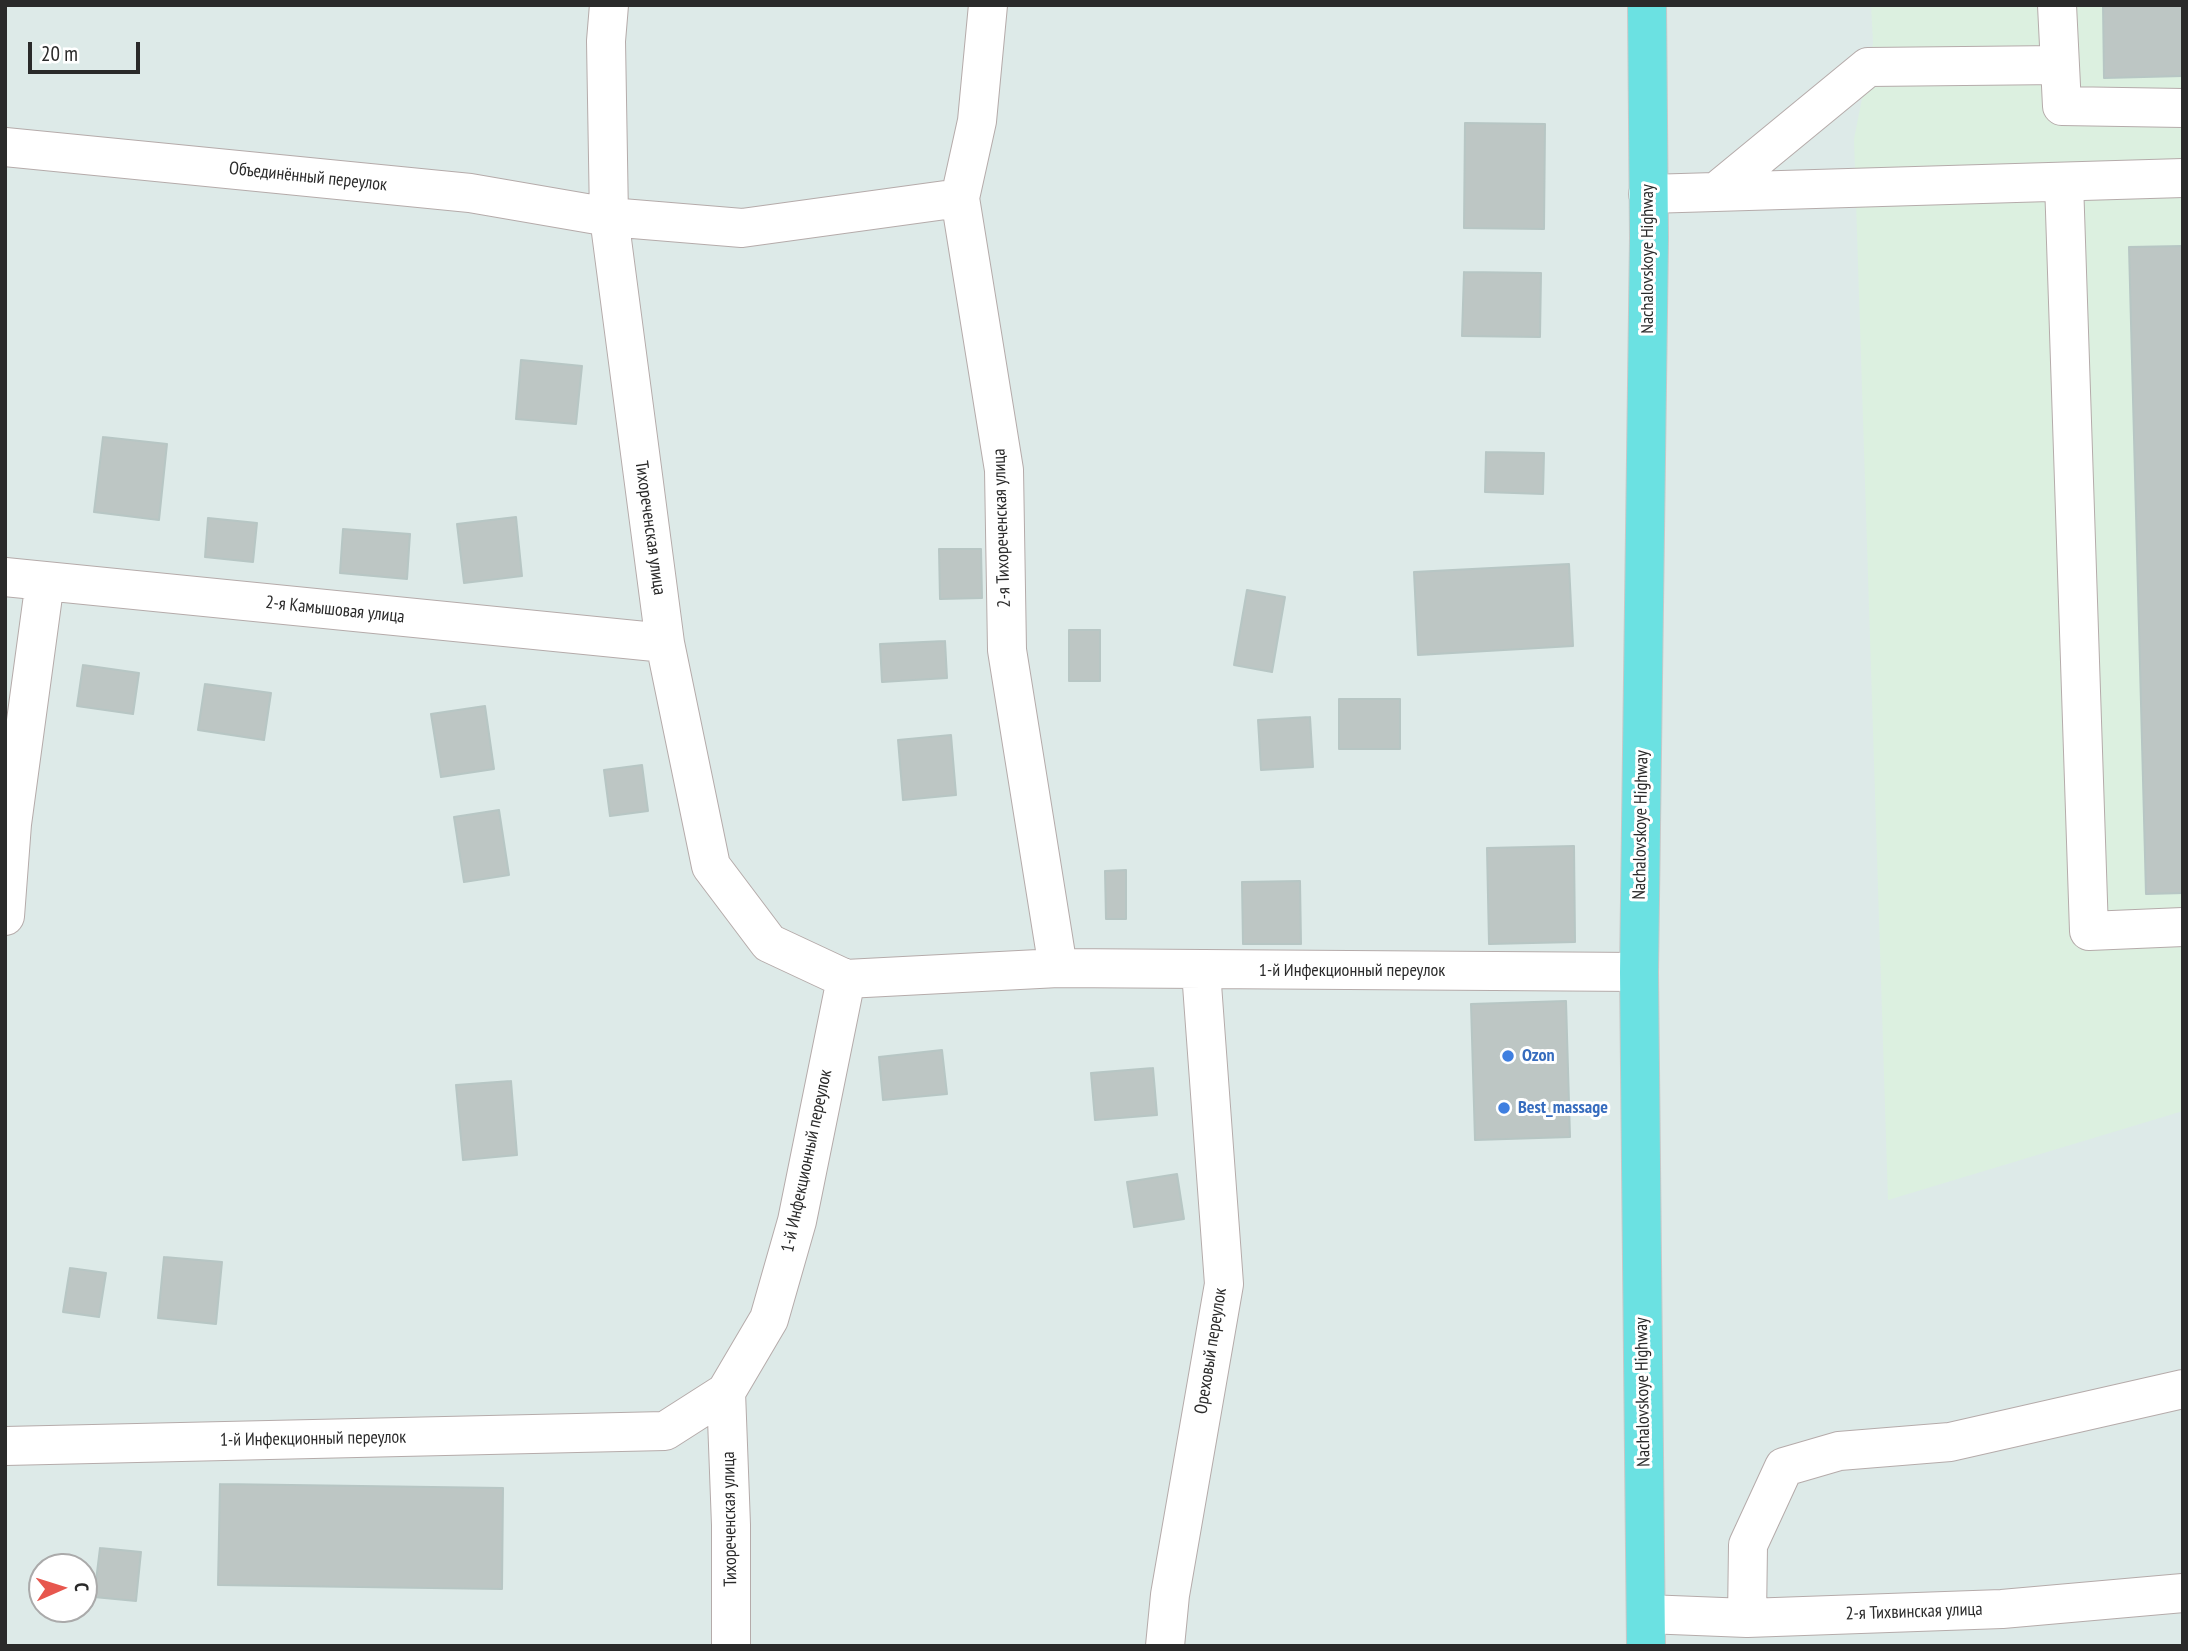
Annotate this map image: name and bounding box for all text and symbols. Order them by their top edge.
scale bar [32,28,144,72]
text: 20 m [41,40,78,67]
street label: Объединённый переулок [228,158,388,196]
street label: Nachalovskoye Highway [1637,184,1659,334]
street label: 2-я Тихореченская улица [988,448,1016,608]
street label: Тихореченская улица [630,460,670,596]
street label: 2-я Камышовая улица [264,592,406,628]
street label: Nachalovskoye Highway [1629,750,1653,900]
street label: 1-й Инфекционный переулок [1259,960,1445,982]
place label: Ozon [1522,1045,1555,1067]
marker: Ozon [1500,1048,1516,1064]
street label: 1-й Инфекционный переулок [777,1068,837,1254]
place label: Best_massage [1518,1097,1608,1119]
marker: Best_massage [1496,1100,1512,1116]
street label: Ореховый переулок [1190,1286,1232,1416]
street label: Nachalovskoye Highway [1631,1317,1655,1467]
street label: 1-й Инфекционный переулок [220,1427,406,1451]
street label: Тихореченская улица [718,1451,742,1587]
north arrow [28,1553,98,1623]
text: С [70,1582,94,1592]
street label: 2-я Тихвинская улица [1845,1599,1983,1625]

